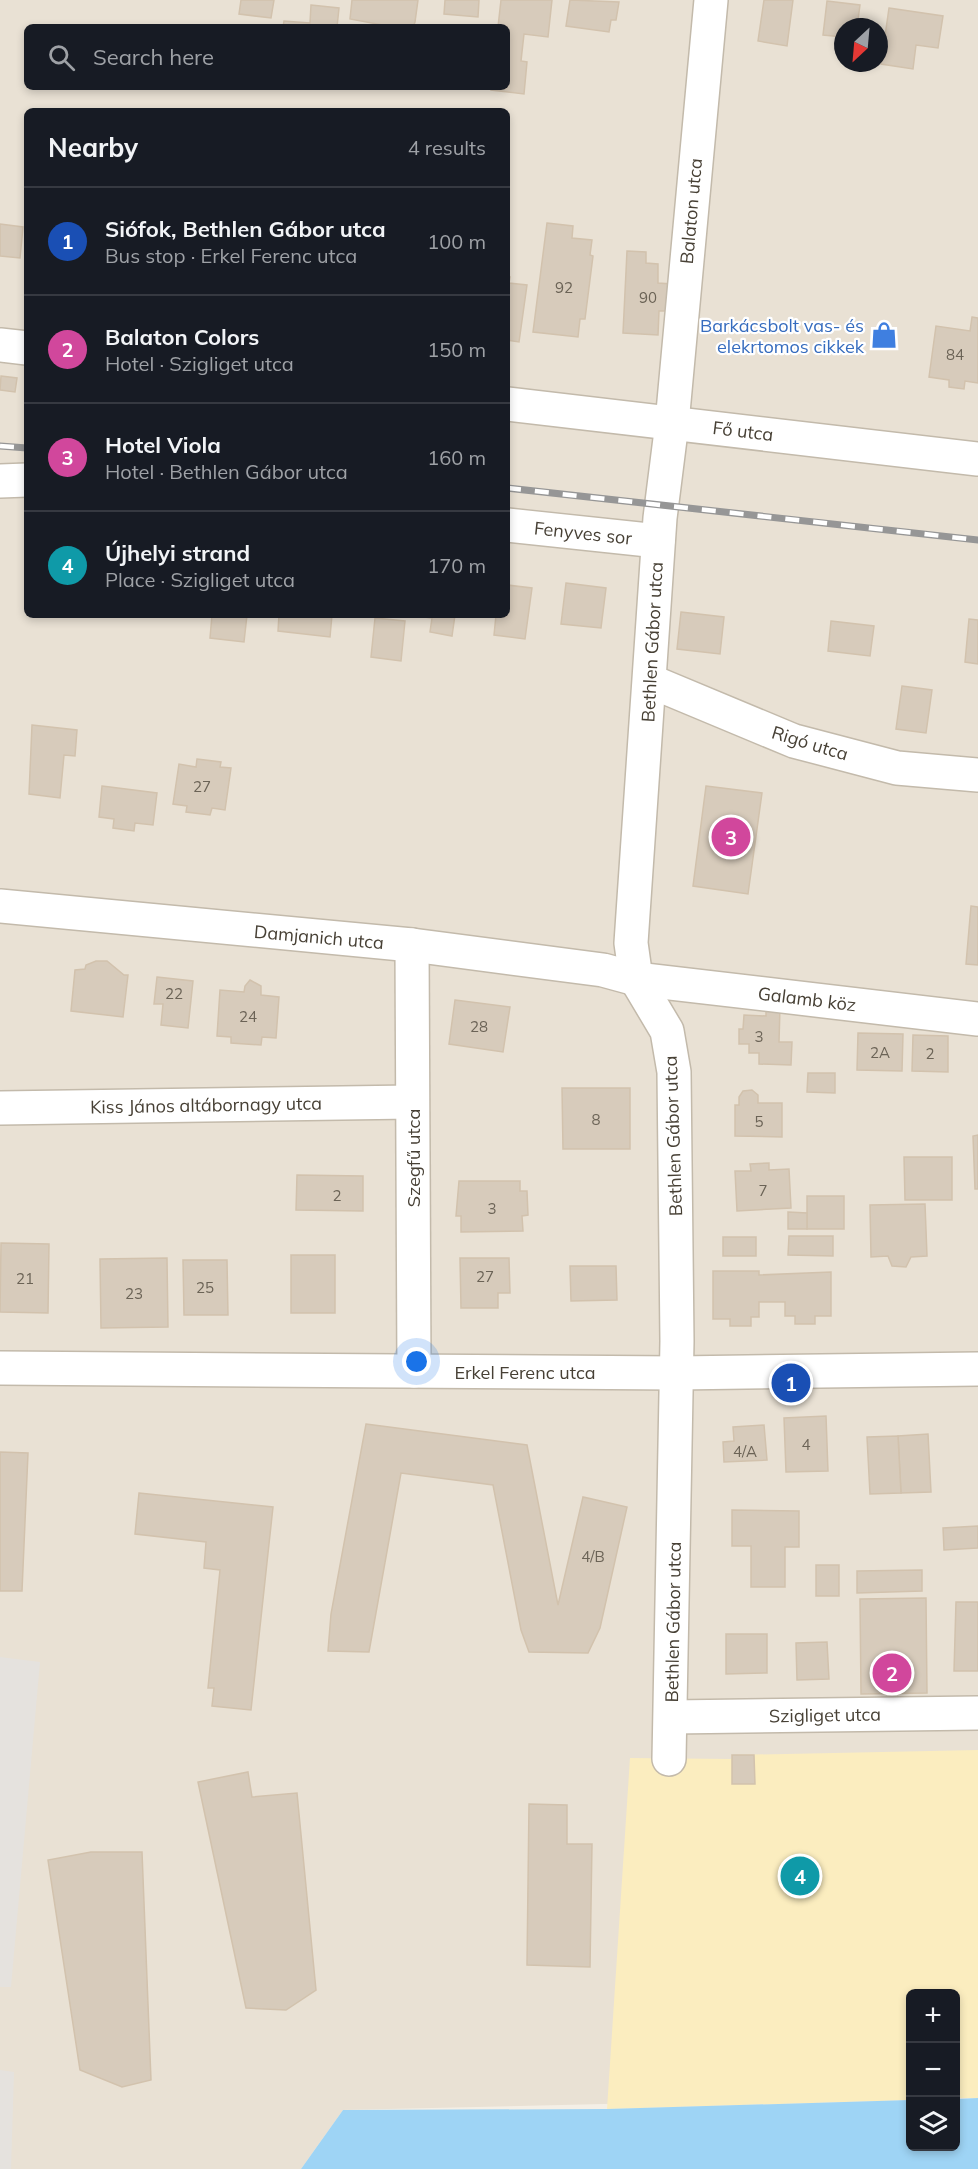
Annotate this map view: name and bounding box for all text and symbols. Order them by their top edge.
north arrow [834,18,888,72]
search box [24,24,510,90]
icon: search [45,41,78,74]
text: Search here [93,43,214,71]
text: Nearby [48,131,138,164]
text: 4 results [408,135,486,160]
street label: Balaton utca [675,157,707,265]
text: Siófok, Bethlen Gábor utca [105,215,386,243]
text: 1 [62,229,74,254]
text: 100 m [427,229,486,254]
text: Bus stop · Erkel Ferenc utca [105,243,357,268]
house number: 92 [555,278,573,297]
house number: 90 [639,288,657,307]
place label: Barkácsbolt vas- és elekrtomos cikkek [700,314,865,358]
shop icon: Barkácsbolt vas- és elekrtomos cikkek [869,320,899,350]
text: Balaton Colors [105,323,259,351]
text: 2 [62,337,74,362]
text: 150 m [427,337,486,362]
house number: 84 [946,345,964,364]
text: Hotel · Szigliget utca [105,351,294,376]
street label: Fő utca [711,416,775,446]
text: Hotel Viola [105,431,221,459]
text: 3 [62,445,74,470]
text: 160 m [427,445,486,470]
text: Hotel · Bethlen Gábor utca [105,459,348,484]
street label: Fenyves sor [533,516,634,550]
text: Újhelyi strand [105,539,250,567]
text: 4 [62,553,74,578]
text: 170 m [427,553,486,578]
street label: Bethlen Gábor utca [636,561,668,723]
text: Place · Szigliget utca [105,567,295,592]
street label: Rigó utca [769,720,851,766]
house number: 27 [193,777,211,796]
pin: 3 [712,814,750,860]
street label: Damjanich utca [253,920,385,954]
street label: Galamb köz [757,982,857,1016]
house number: 22 [165,984,183,1003]
house number: 24 [239,1007,257,1026]
house number: 28 [470,1017,488,1036]
house number: 3 [754,1027,764,1046]
house number: 2A [870,1043,890,1062]
house number: 2 [925,1044,935,1063]
street label: Bethlen Gábor utca [659,1055,687,1217]
street label: Kiss János altábornagy utca [90,1091,322,1119]
street label: Szegfű utca [402,1109,425,1207]
house number: 8 [591,1110,601,1129]
house number: 5 [754,1112,764,1131]
house number: 7 [758,1181,768,1200]
house number: 2 [332,1186,342,1205]
house number: 3 [487,1199,497,1218]
house number: 27 [476,1267,494,1286]
house number: 21 [16,1269,34,1288]
house number: 25 [196,1278,214,1297]
house number: 23 [125,1284,143,1303]
your location [402,1347,431,1376]
pin: 1 [772,1360,810,1406]
street label: Erkel Ferenc utca [454,1361,596,1384]
house number: 4 [801,1435,811,1454]
house number: 4/A [733,1442,757,1461]
street label: Bethlen Gábor utca [660,1541,686,1703]
house number: 4/B [581,1547,605,1566]
pin: 2 [872,1650,912,1696]
street label: Szigliget utca [769,1703,881,1727]
pin: 4 [780,1854,820,1898]
map controls [906,1989,960,2151]
button: + [906,1989,960,2043]
button: − [906,2043,960,2097]
button: layers [906,2097,960,2151]

